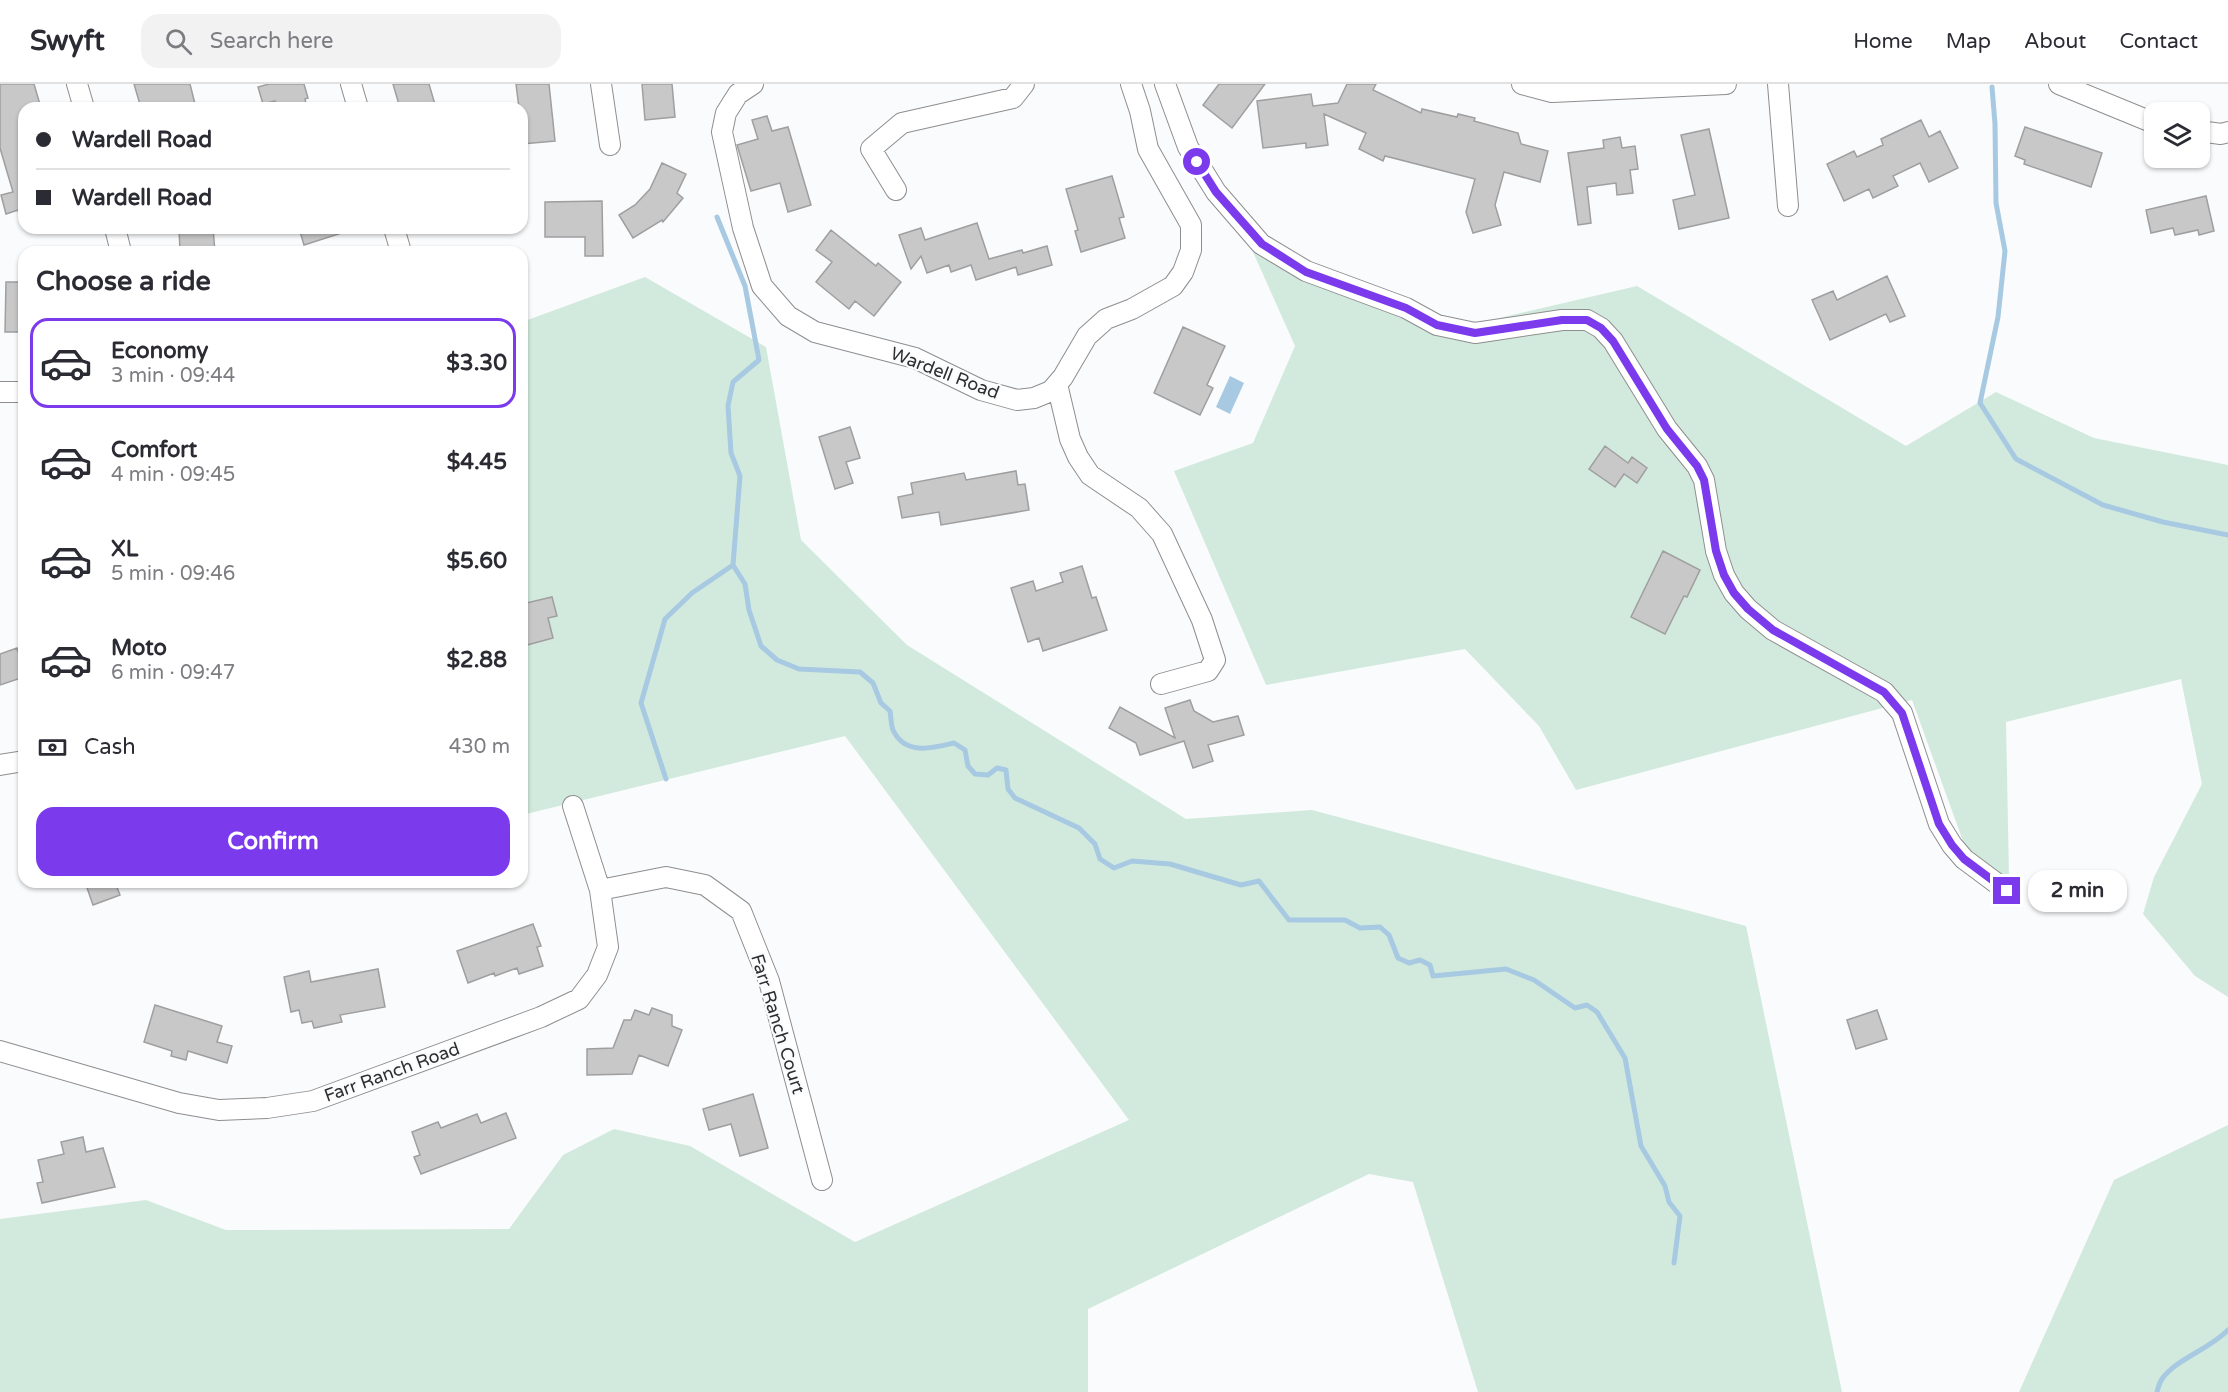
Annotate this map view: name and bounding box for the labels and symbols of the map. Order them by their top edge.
route start [1183,148,1210,175]
street label: Wardell Road [888,342,1002,404]
callout: 2 min [2028,870,2127,912]
route end [1993,877,2020,904]
street label: Farr Ranch Court [746,951,810,1097]
street label: Farr Ranch Road [321,1037,463,1107]

